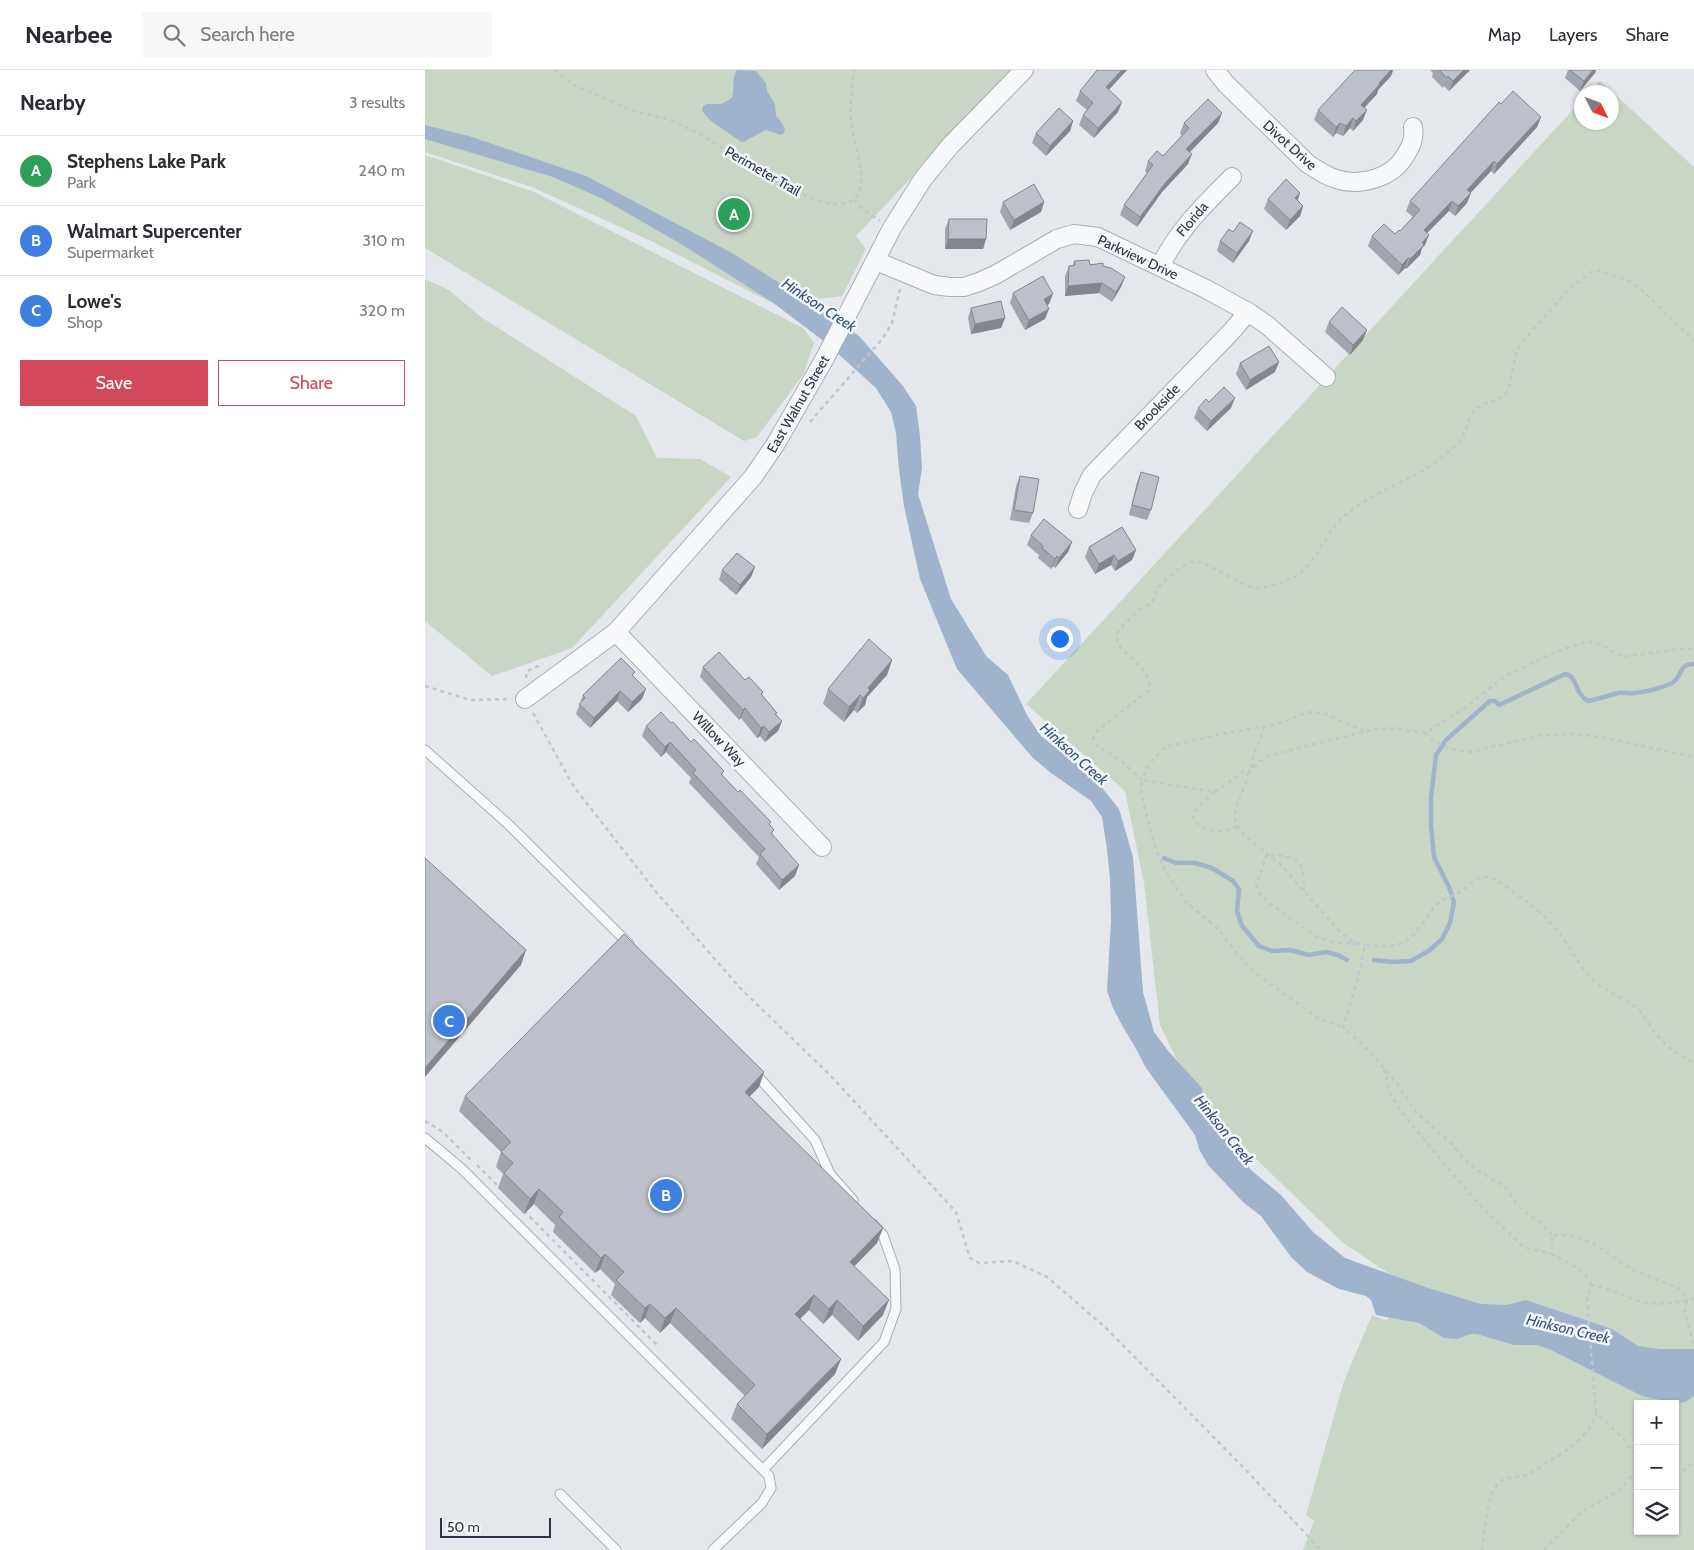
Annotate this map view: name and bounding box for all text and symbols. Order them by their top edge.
search box [142,12,492,57]
text: Nearbee [25,20,112,49]
icon: search [160,21,188,49]
text: Search here [200,23,295,46]
text: Map [1488,24,1521,46]
text: Layers [1549,24,1598,46]
text: Share [1626,24,1669,46]
north arrow [1574,85,1619,130]
text: Nearby [20,90,86,115]
text: 3 results [349,93,405,112]
street label: Divot Drive [1259,116,1321,174]
street label: Perimeter Trail [722,142,805,200]
text: Stephens Lake Park [67,150,226,173]
text: A [31,161,41,180]
text: 240 m [359,161,405,180]
text: Park [67,173,96,192]
pin: A [718,195,750,233]
street label: Florida [1172,198,1212,240]
text: Walmart Supercenter [67,220,242,243]
street label: Parkview Drive [1095,230,1181,284]
text: B [31,231,41,250]
text: 310 m [362,231,405,250]
text: Supermarket [67,243,154,262]
water label: Hinkson Creek [778,274,860,336]
text: Lowe's [67,290,122,313]
text: C [31,301,41,320]
text: 320 m [359,301,405,320]
text: Shop [67,313,103,332]
street label: East Walnut Street [763,352,833,456]
button: Save [20,360,208,406]
button: Share [218,360,405,406]
street label: Brookside [1130,380,1184,434]
your location [1047,626,1073,652]
street label: Willow Way [688,708,750,770]
water label: Hinkson Creek [1036,719,1112,789]
pin: C [433,1002,465,1040]
water label: Hinkson Creek [1190,1091,1258,1169]
pin: B [650,1176,682,1214]
water label: Hinkson Creek [1525,1311,1612,1347]
map controls [1634,1400,1679,1535]
button: + [1634,1400,1679,1445]
button: − [1634,1445,1679,1490]
button: layers [1634,1490,1679,1535]
scale bar [440,1515,551,1538]
text: 50 m [447,1518,480,1536]

